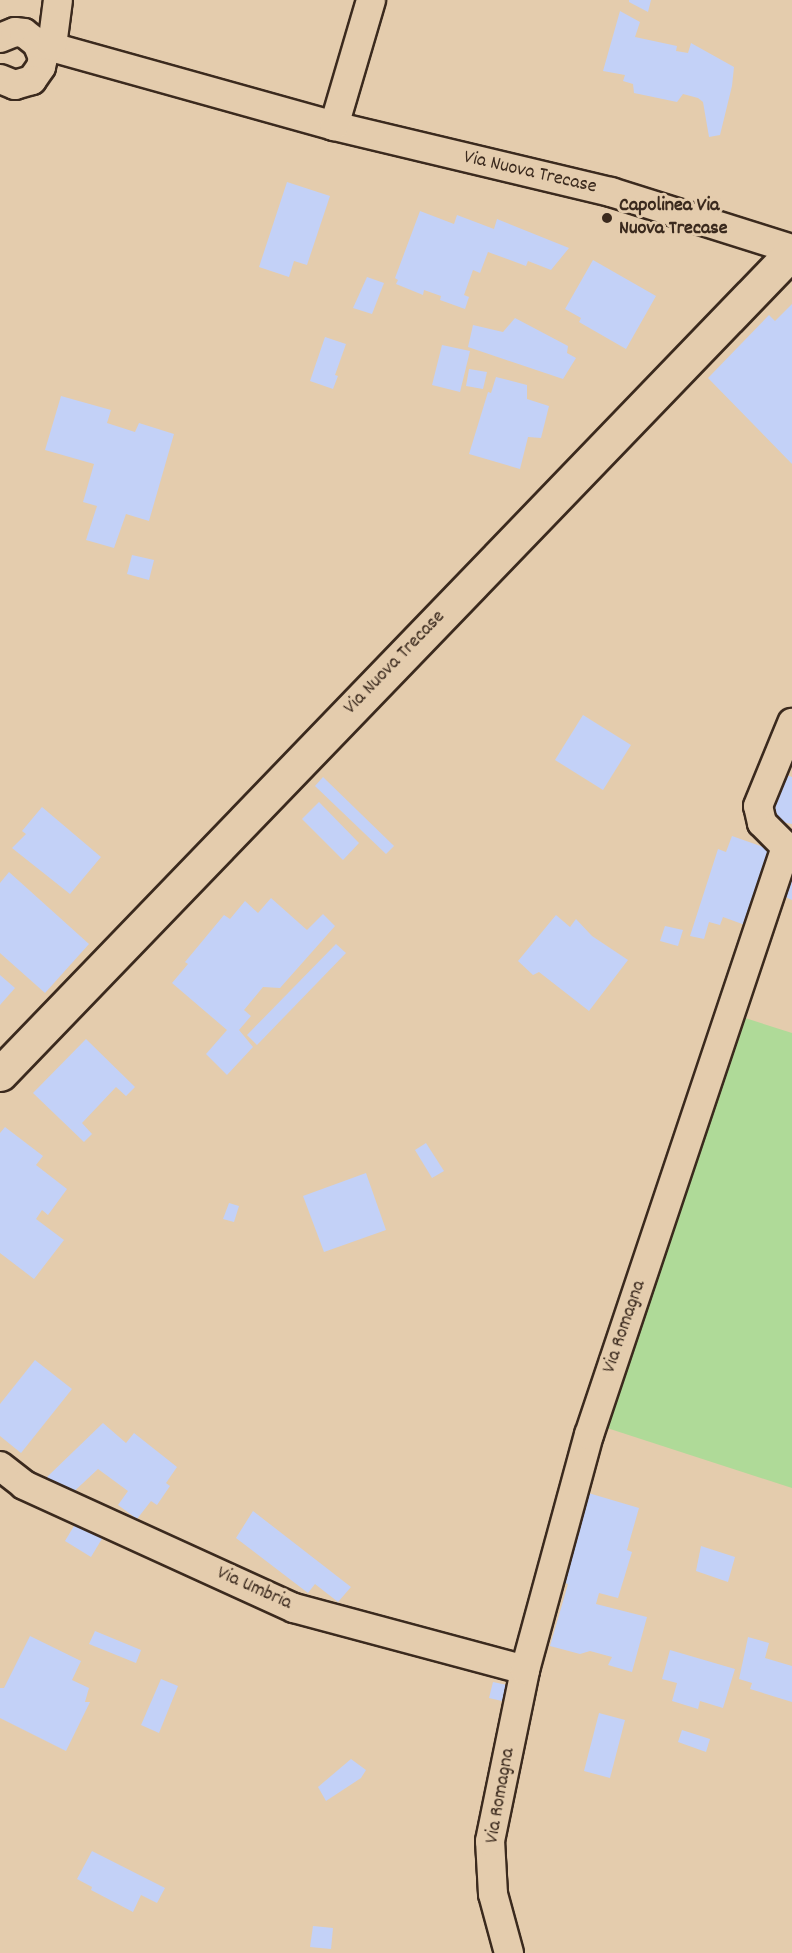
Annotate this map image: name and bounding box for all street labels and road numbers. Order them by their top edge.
street label: Via Nuova Trecase [461,146,599,200]
street label: Via Nuova Trecase [339,606,451,720]
street label: Via Romagna [598,1278,652,1376]
street label: Via Umbria [213,1562,295,1616]
street label: Via Romagna [481,1746,521,1846]

